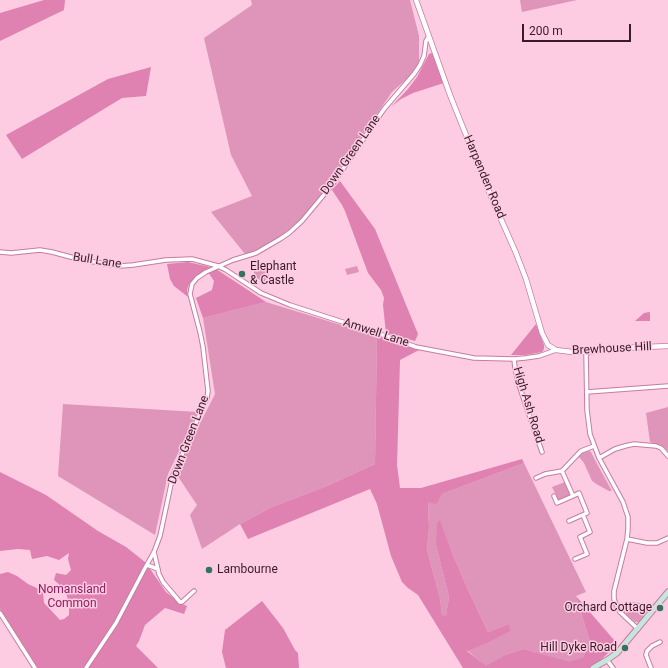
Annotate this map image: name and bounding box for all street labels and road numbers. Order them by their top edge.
street label: Down Green Lane [318,112,384,198]
street label: Harpenden Road [460,133,508,221]
street label: Bull Lane [72,250,122,272]
street label: Amwell Lane [341,316,411,350]
street label: Brewhouse Hill [572,340,652,358]
street label: High Ash Road [510,365,546,445]
street label: Down Green Lane [165,394,213,486]

